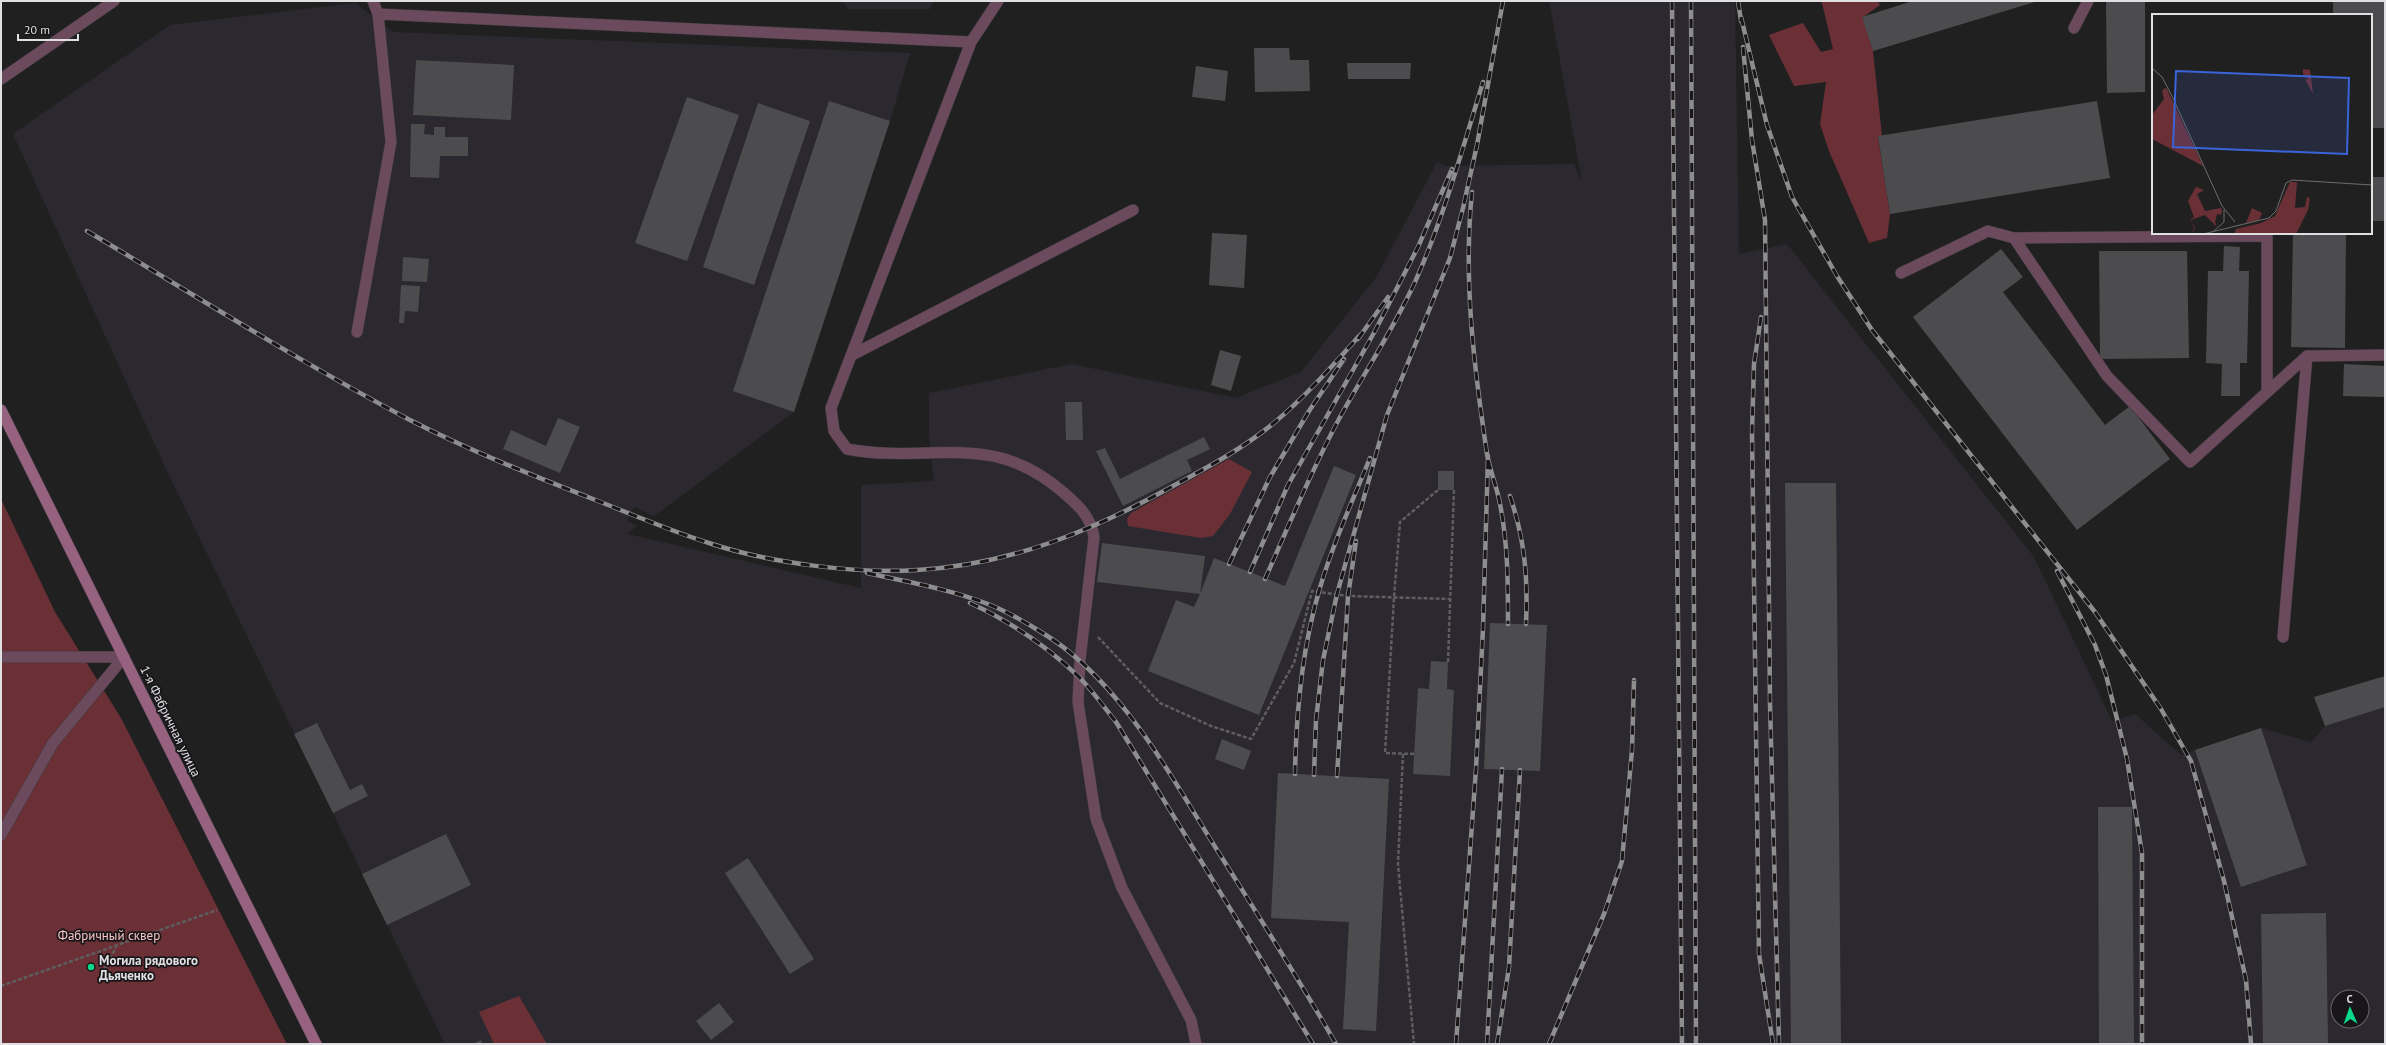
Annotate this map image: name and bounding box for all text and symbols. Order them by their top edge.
inset map [2152,14,2372,234]
scale bar [18,16,78,42]
text: 20 m [24,22,50,37]
street label: 1-я Фабричная улица [136,663,205,780]
park label: Фабричный сквер [58,927,160,944]
place label: Могила рядового Дьяченко [99,952,198,984]
marker: Могила рядового Дьяченко [86,962,96,972]
north arrow [2330,989,2370,1029]
text: С [2346,992,2353,1006]

